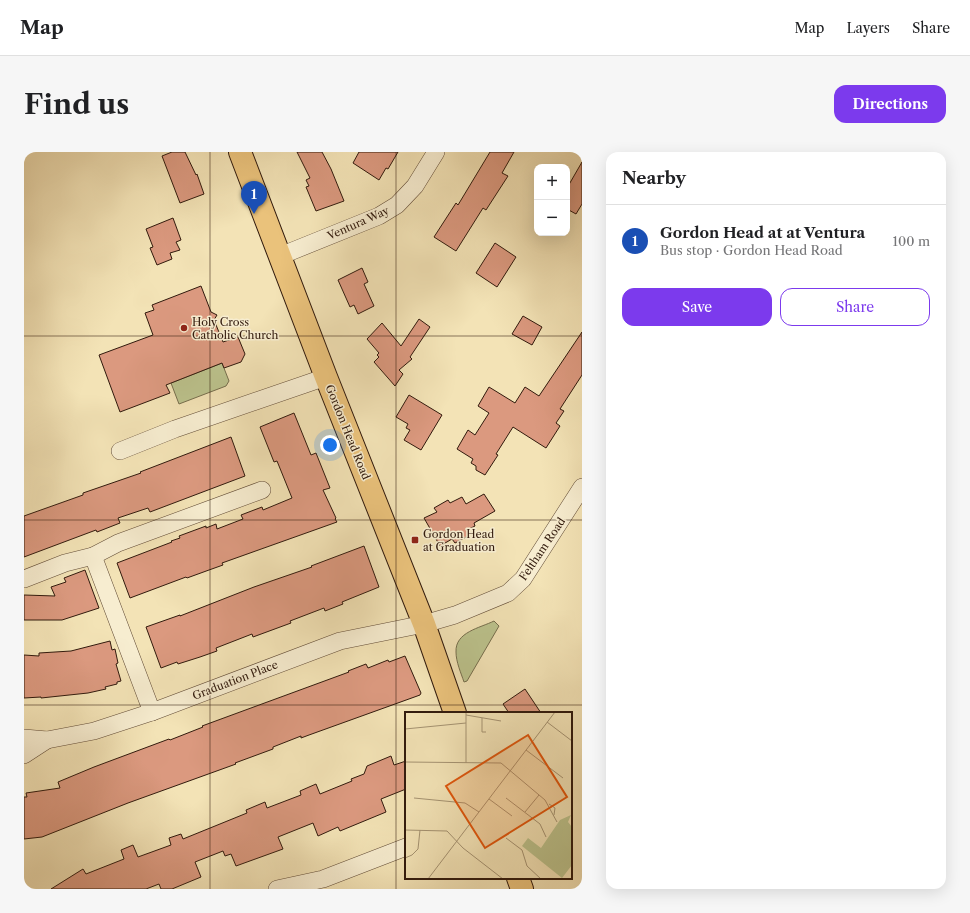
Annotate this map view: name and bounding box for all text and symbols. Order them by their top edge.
text: Map [20,16,64,39]
text: Map [794,19,824,37]
text: Layers [846,19,890,37]
text: Share [912,19,950,37]
button: Directions [834,85,946,123]
text: Find us [24,87,129,121]
map controls [534,164,570,236]
button: + [534,164,570,200]
text: Nearby [622,168,686,188]
pin: 1 [241,181,267,214]
button: − [534,200,570,236]
street label: Ventura Way [324,203,392,243]
text: Gordon Head at at Ventura [660,223,865,242]
text: 1 [632,233,638,249]
text: 100 m [892,233,930,249]
text: Bus stop · Gordon Head Road [660,242,843,258]
button: Save [622,288,772,326]
button: Share [780,288,930,326]
place label: Holy Cross Catholic Church [192,315,279,342]
marker: Holy Cross Catholic Church [179,323,189,333]
street label: Gordon Head Road [323,382,374,482]
your location [320,435,340,455]
street label: Feltham Road [516,515,568,583]
place label: Gordon Head at Graduation [423,527,495,554]
marker: Gordon Head at Graduation [410,535,420,545]
street label: Graduation Place [190,657,280,703]
inset map [405,712,572,879]

